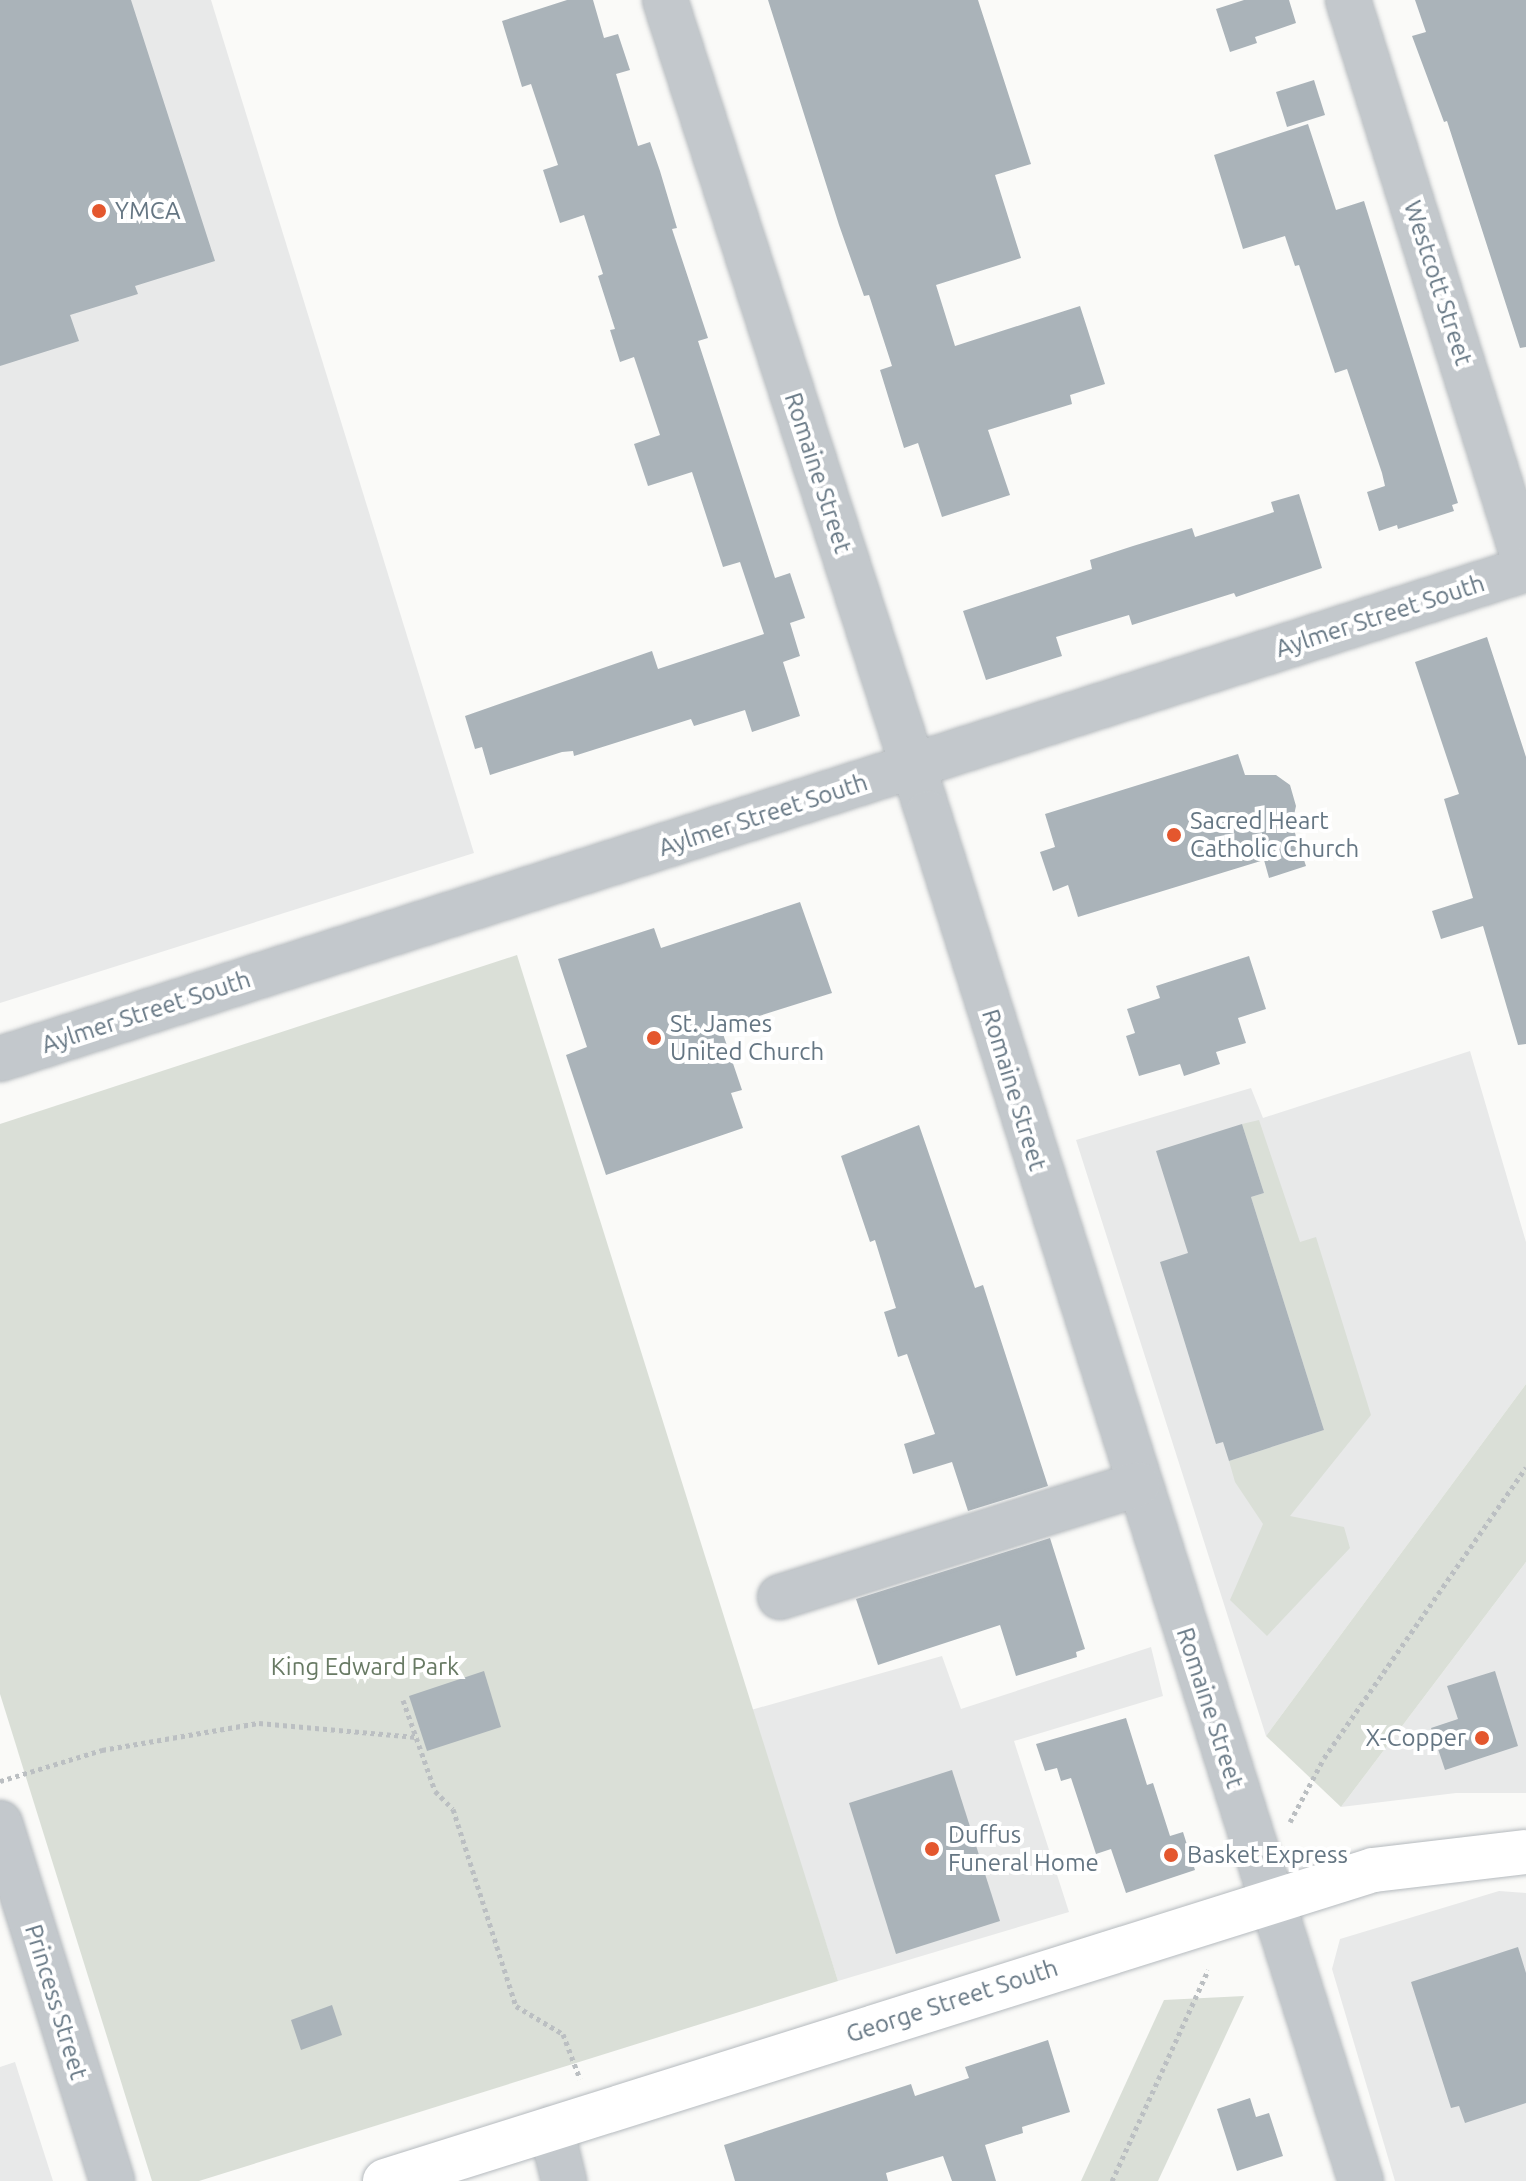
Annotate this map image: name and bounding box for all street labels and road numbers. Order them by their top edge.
street label: Westcott Street [1398,197,1478,369]
street label: Romaine Street [778,389,858,557]
street label: Aylmer Street South [1272,569,1488,663]
street label: Aylmer Street South [655,768,871,862]
street label: Aylmer Street South [38,965,254,1059]
street label: Romaine Street [976,1006,1052,1174]
street label: Romaine Street [1170,1624,1250,1792]
street label: Princess Street [19,1921,93,2083]
street label: George Street South [843,1953,1061,2049]

